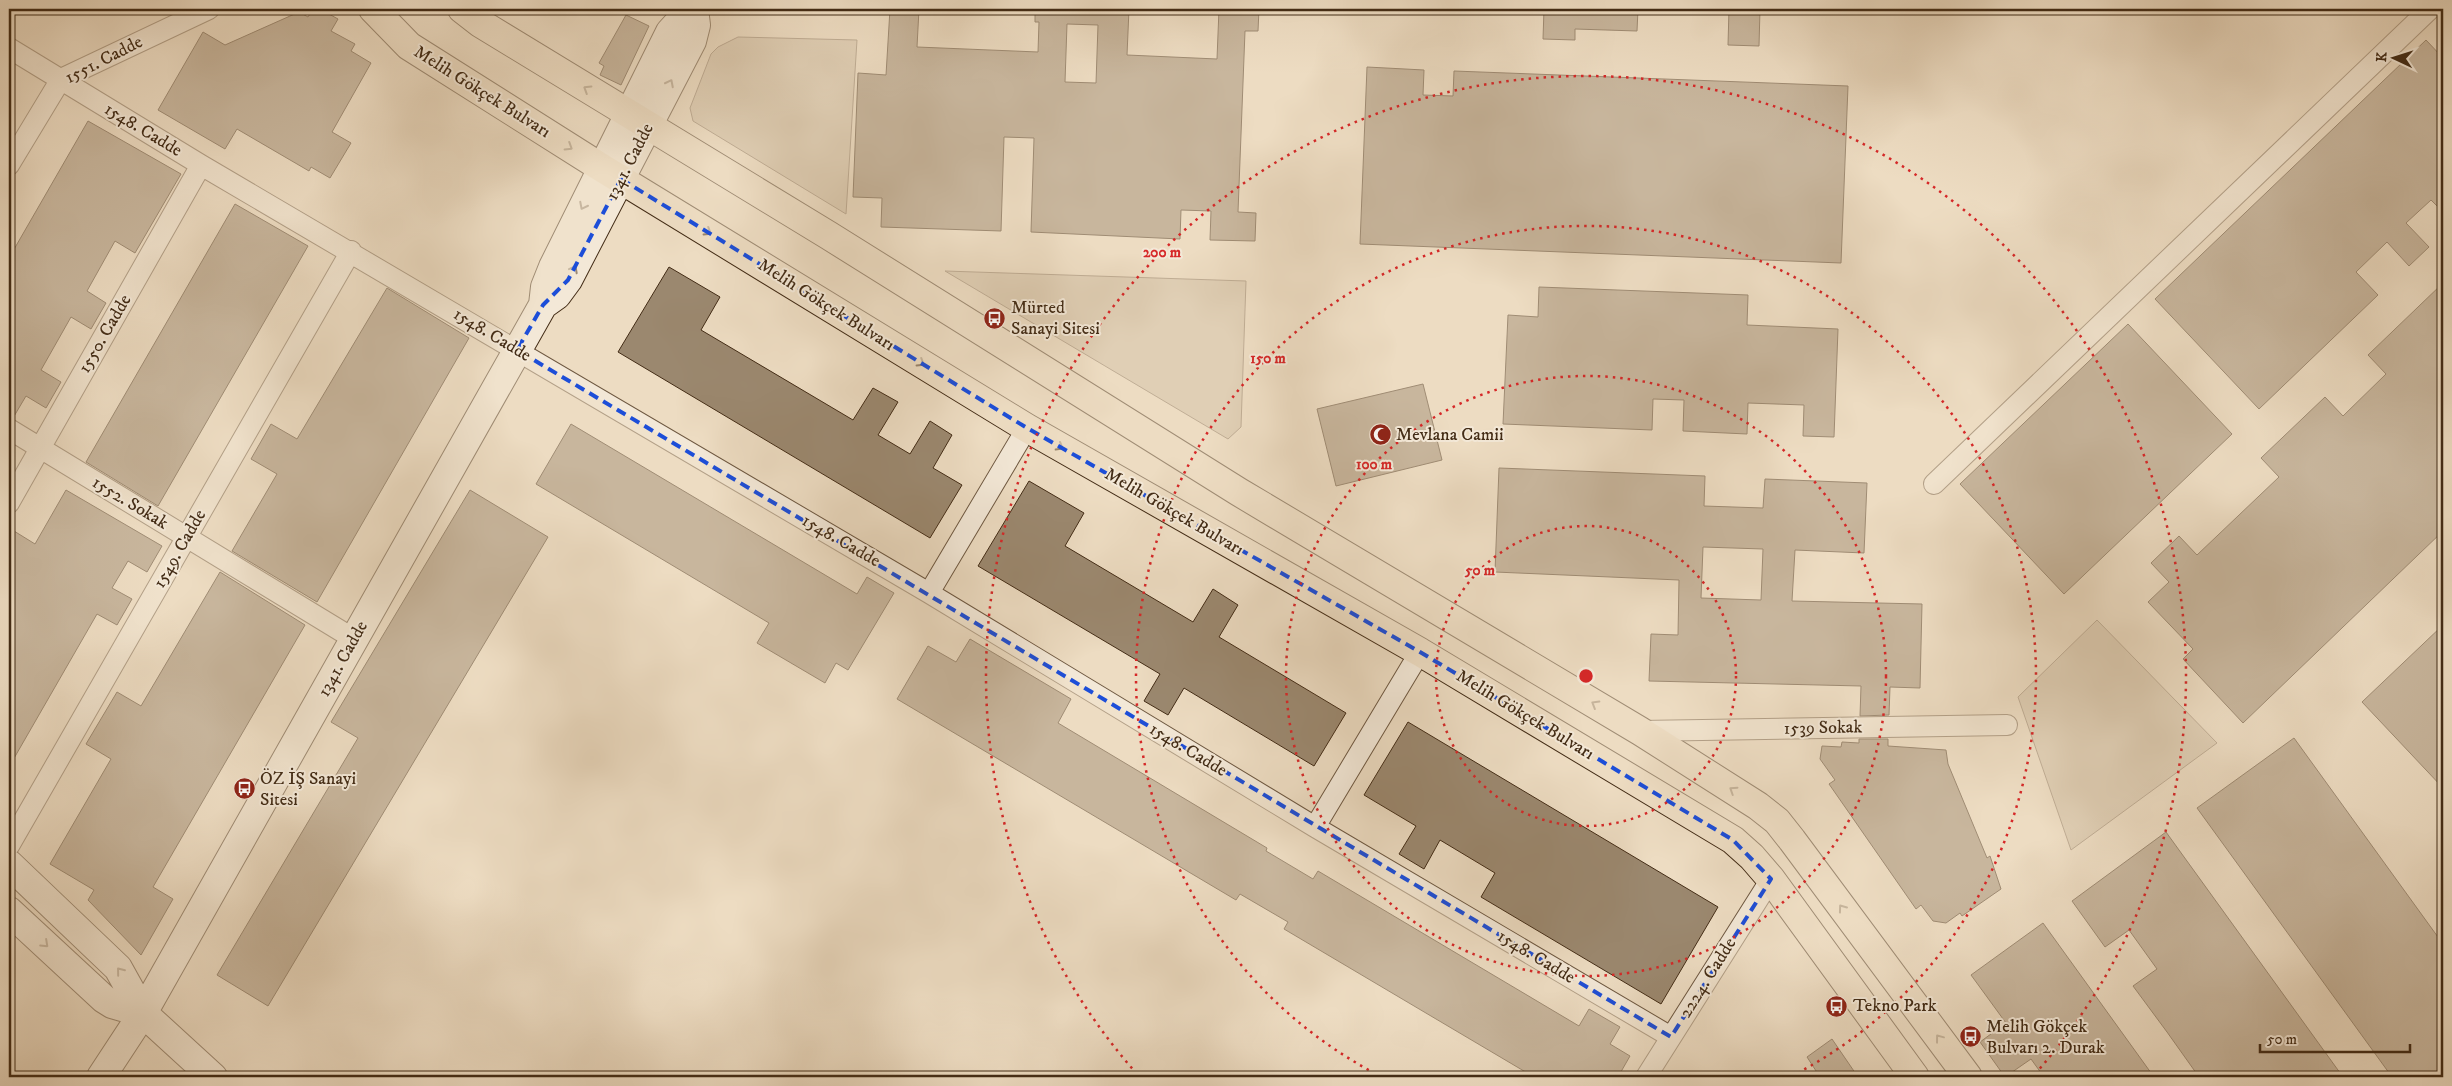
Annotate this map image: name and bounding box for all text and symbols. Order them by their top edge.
street label: 1551. Cadde [62,31,146,89]
north arrow [2370,32,2420,82]
street label: Melih Gökçek Bulvarı [409,41,555,143]
text: K [2373,50,2391,63]
one-way arrow [664,79,674,88]
one-way arrow [583,86,592,96]
street label: 1548. Cadde [100,98,186,162]
street label: 1341. Cadde [601,120,659,204]
one-way arrow [563,141,573,150]
one-way arrow [579,201,589,210]
one-way arrow [702,226,711,235]
text: 200 m [1143,243,1182,262]
street label: Melih Gökçek Bulvarı [753,254,899,356]
one-way arrow [568,265,578,274]
street label: 1550. Cadde [74,291,136,377]
place label: Mürted Sanayi Sitesi [1011,297,1100,340]
street label: 1548. Cadde [449,303,535,367]
bus stop icon: Mürted Sanayi Sitesi [983,306,1007,330]
text: 150 m [1250,349,1286,368]
one-way arrow [915,356,924,366]
mosque icon: Mevlana Camii [1368,423,1392,447]
place label: Mevlana Camii [1396,424,1504,446]
one-way arrow [1054,440,1063,450]
text: 100 m [1356,455,1393,474]
street label: Melih Gökçek Bulvarı [1100,463,1248,561]
street label: 1552. Sokak [88,472,172,534]
street label: 1549. Cadde [149,506,211,592]
street label: 1548. Cadde [798,510,884,572]
text: 50 m [1464,561,1496,580]
street label: 1341. Cadde [313,617,373,701]
street label: Melih Gökçek Bulvarı [1452,665,1598,765]
centre of rings [1577,667,1595,685]
one-way arrow [1591,701,1600,711]
street label: 1539 Sokak [1784,716,1863,740]
street label: 1548. Cadde [1145,718,1231,782]
place label: ÖZ İŞ Sanayi Sitesi [260,767,356,811]
bus stop icon: ÖZ İŞ Sanayi Sitesi [232,777,256,801]
one-way arrow [1729,787,1738,797]
one-way arrow [1840,905,1848,914]
street label: 1548. Cadde [1493,925,1579,989]
street label: 2224. Cadde [1675,934,1741,1022]
one-way arrow [39,938,48,947]
one-way arrow [116,967,125,976]
bus stop icon: Tekno Park [1825,994,1849,1018]
place label: Tekno Park [1853,995,1937,1017]
place label: Melih Gökçek Bulvarı 2. Durak [1986,1016,2105,1059]
scale bar [2260,1021,2410,1053]
bus stop icon: Melih Gökçek Bulvarı 2. Durak [1958,1025,1982,1049]
text: 50 m [2267,1030,2297,1049]
one-way arrow [1936,1034,1945,1044]

